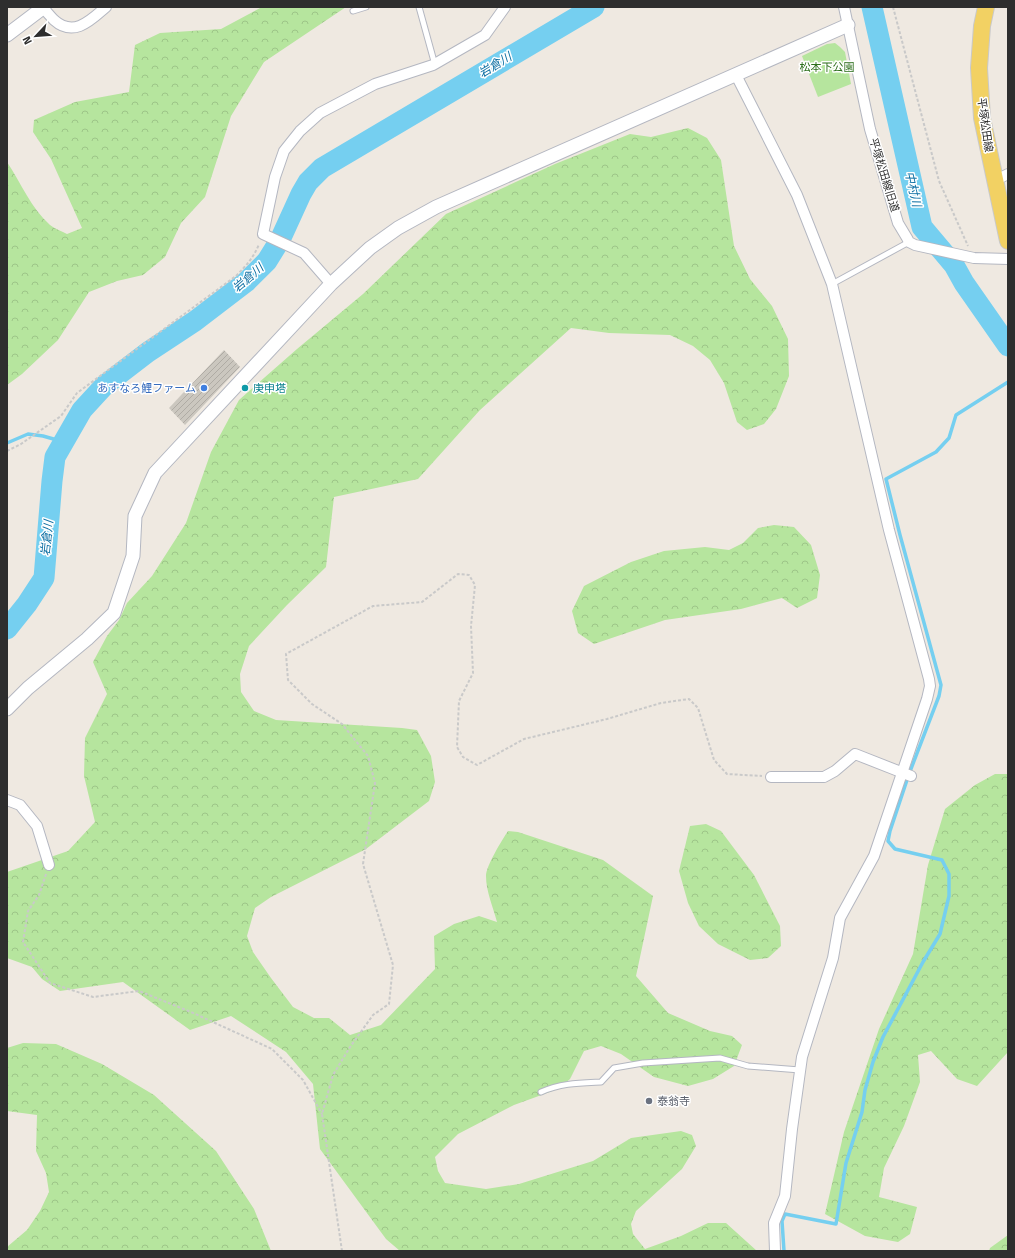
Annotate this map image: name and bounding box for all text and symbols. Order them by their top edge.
north arrow [16,16,56,56]
text: N [20,34,35,46]
water label: 岩倉川 [476,49,516,80]
park label: 松本下公園 [800,61,855,74]
street label: 平塚松田線 [975,97,995,153]
street label: 平塚松田線旧道 [867,136,901,214]
water label: 中村川 [902,170,924,210]
water label: 岩倉川 [230,260,268,295]
place label: あすなろ鯉ファーム [97,382,196,395]
place label: 庚申塔 [253,382,286,395]
marker: あすなろ鯉ファーム [199,383,209,393]
marker: 庚申塔 [240,383,250,393]
water label: 岩倉川 [38,517,56,557]
place label: 泰翁寺 [657,1095,690,1108]
marker: 泰翁寺 [644,1096,654,1106]

